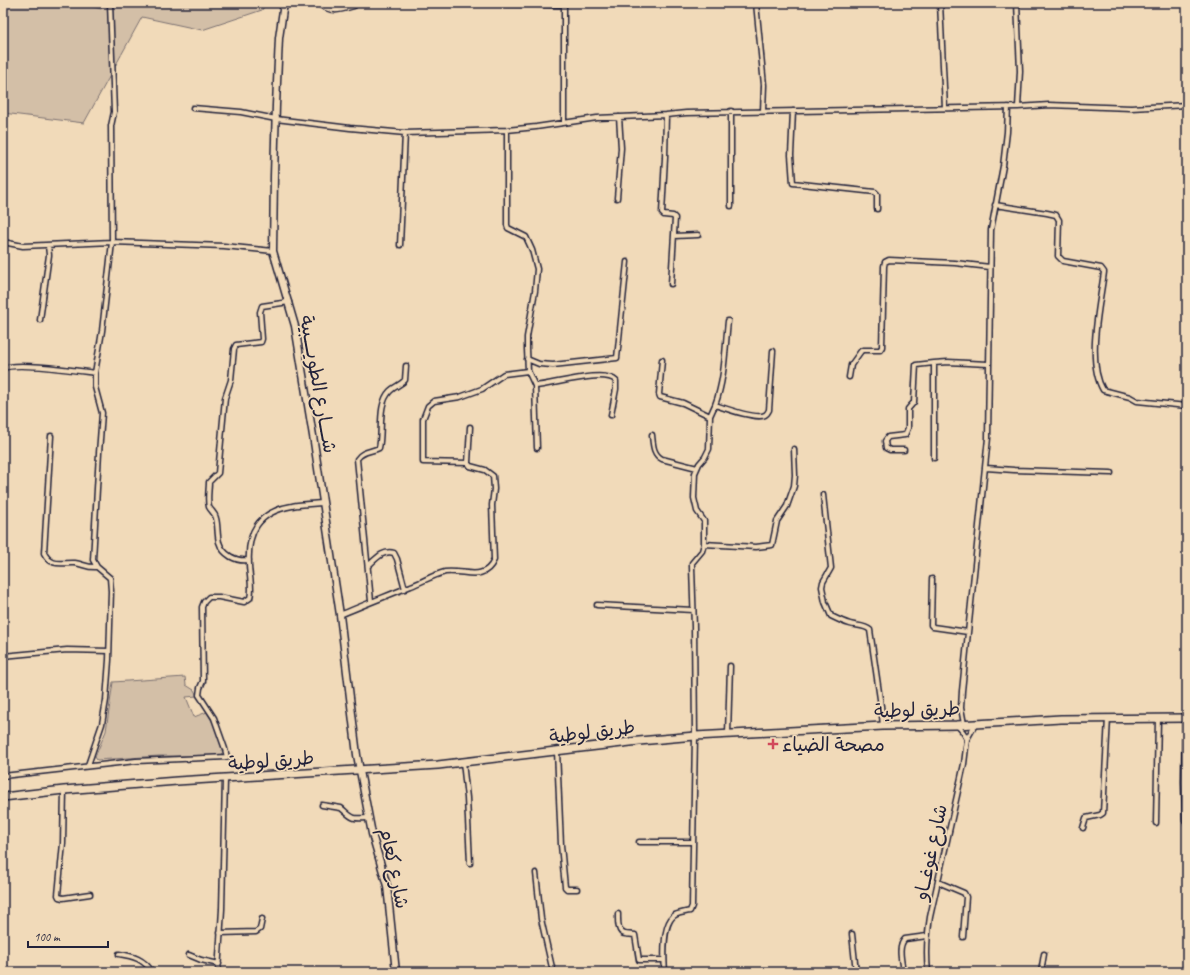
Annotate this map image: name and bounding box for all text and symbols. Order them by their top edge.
street label: شــــارع الطويــــبية [293,313,342,455]
street label: طريق لوطية [874,697,961,723]
street label: طريق لوطية [548,715,636,749]
place label: مصحة الضياء [782,733,885,757]
marker: مصحة الضياء [767,738,779,750]
street label: طريق لوطية [227,746,315,776]
street label: شارع غوغــاو [909,802,954,904]
street label: شارع كعام [372,826,414,911]
scale bar [28,923,108,949]
text: 100 m [34,929,61,945]

